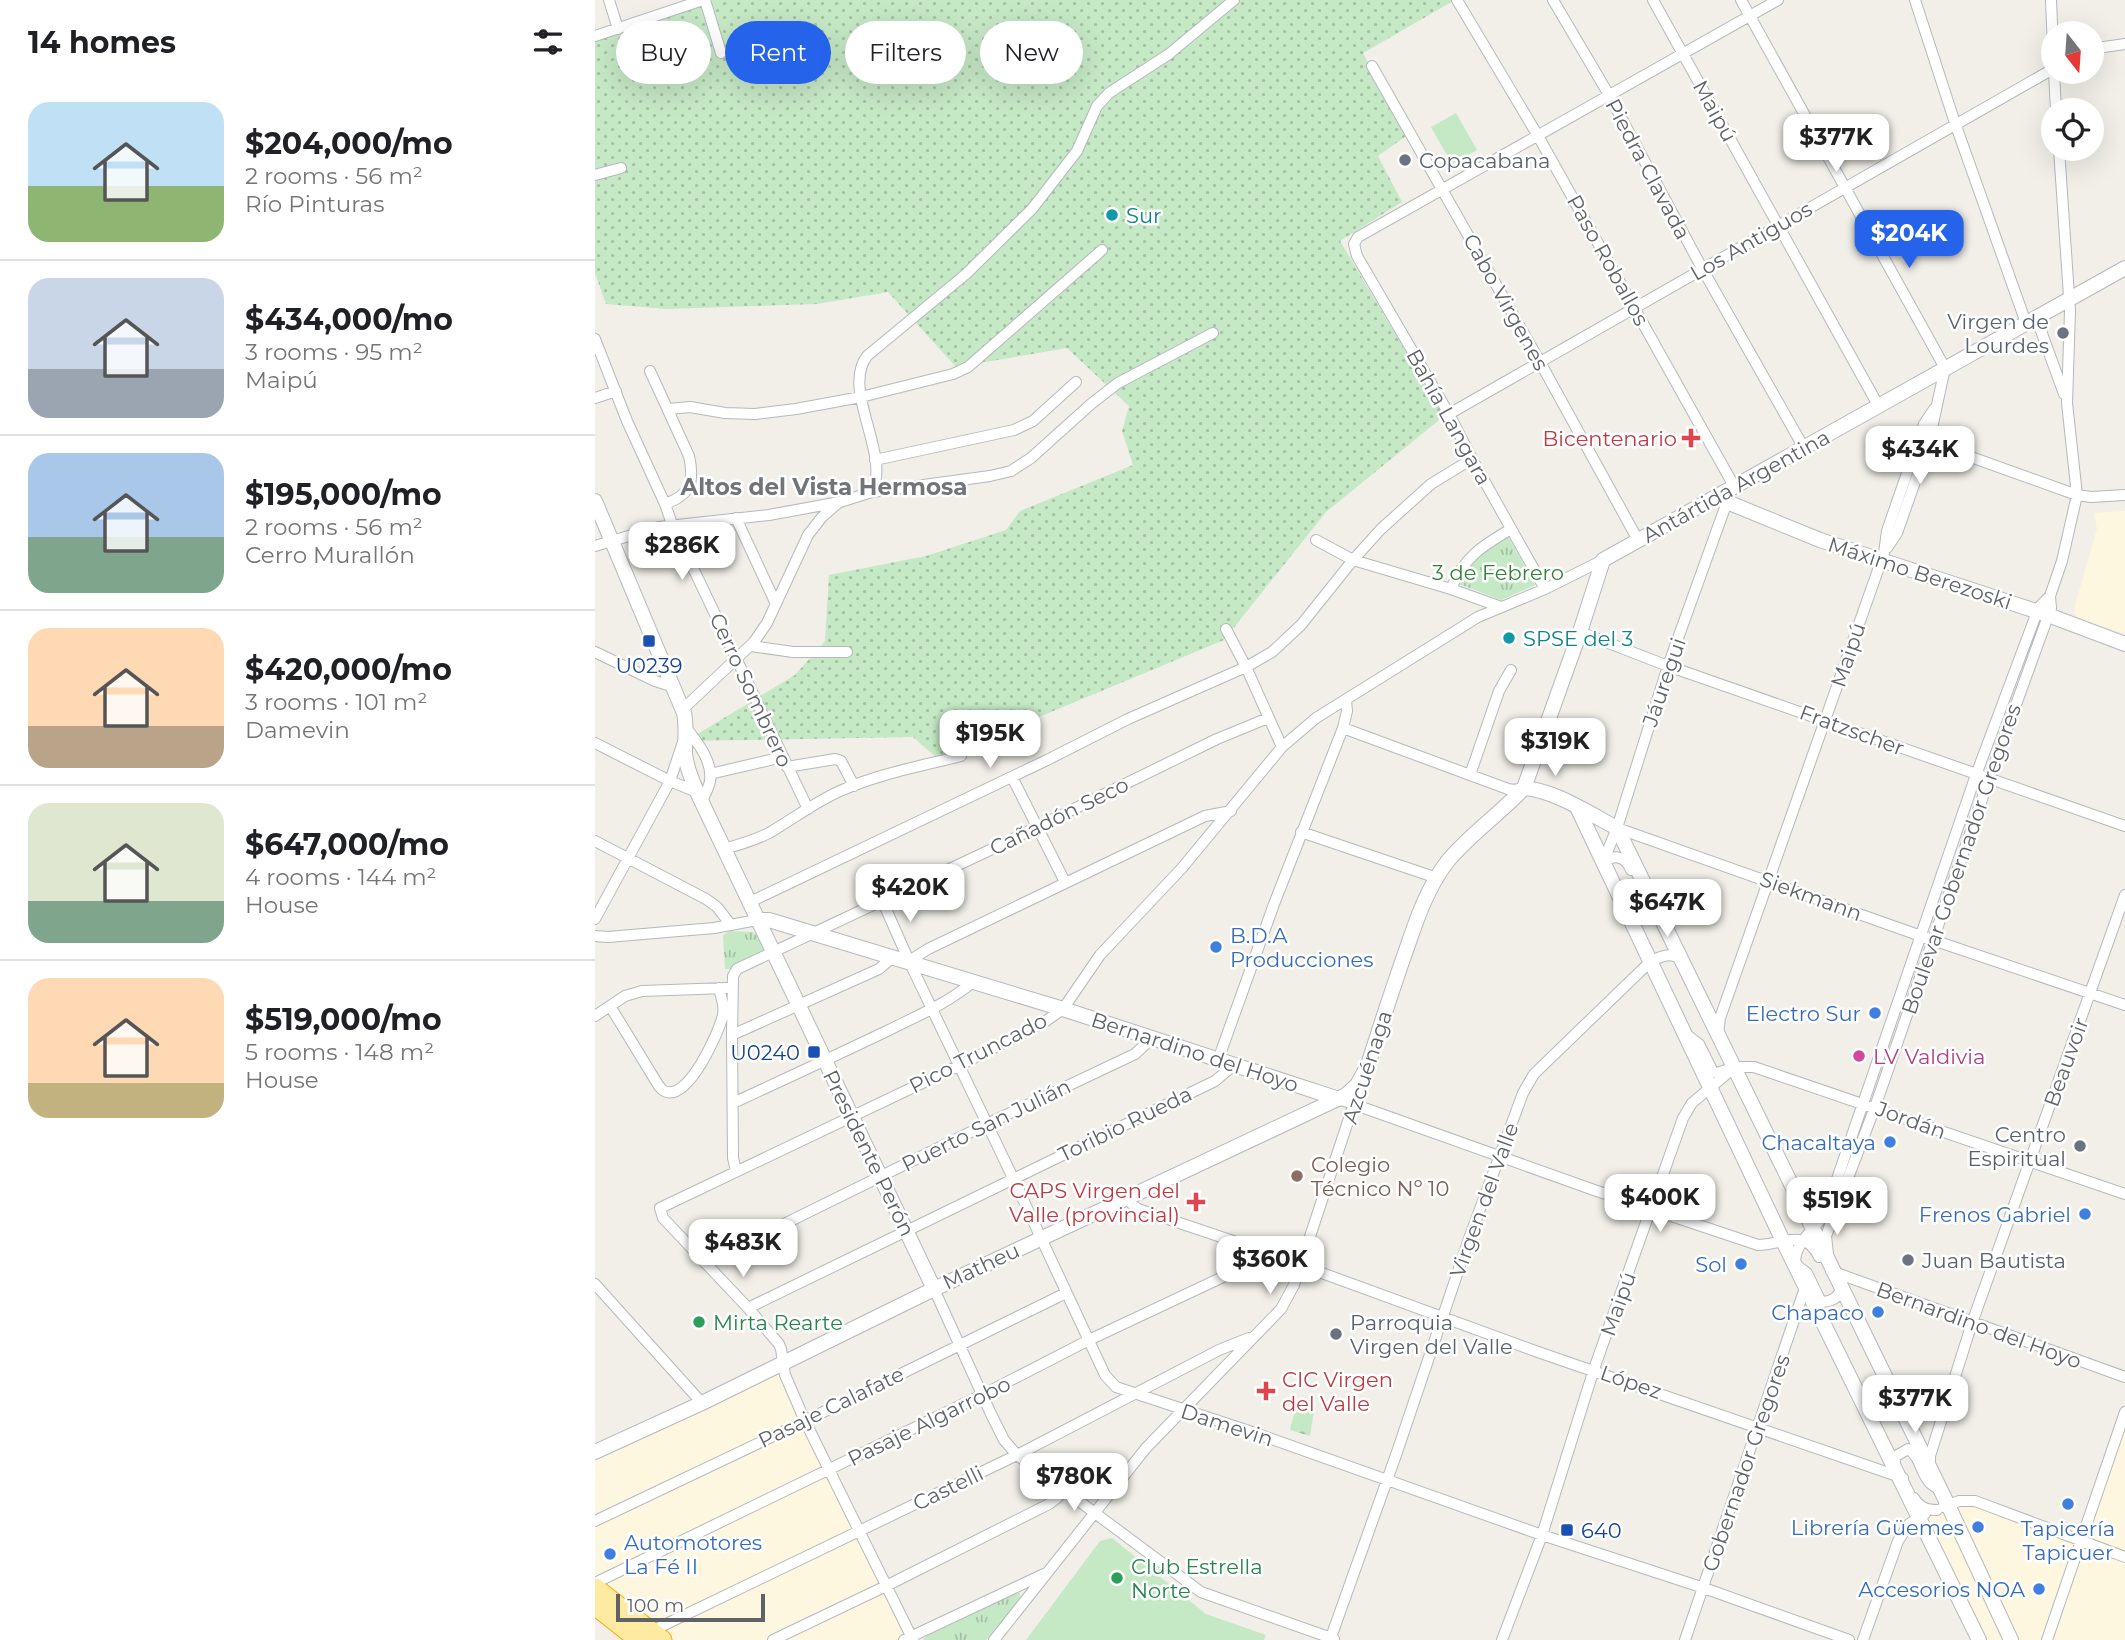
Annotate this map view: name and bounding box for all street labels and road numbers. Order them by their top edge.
street label: Maipú [1688,76,1742,146]
street label: Piedra Clavada [1600,94,1696,244]
street label: Paso Roballos [1562,190,1654,330]
street label: Los Antiguos [1686,196,1816,286]
street label: Cabo Virgenes [1458,229,1554,375]
street label: Bahía Langara [1401,345,1497,489]
street label: Antártida Argentina [1638,424,1834,548]
street label: Máximo Berezoski [1825,531,2015,615]
street label: Cerro Sombrero [704,609,798,771]
street label: Maipú [1825,620,1871,690]
street label: Jáuregui [1637,634,1691,731]
street label: Fratzscher [1796,700,1908,760]
street label: Boulevar Gobernador Gregores [1896,700,2026,1018]
street label: Cañadón Seco [986,772,1132,860]
street label: Siekmann [1757,866,1865,926]
street label: Bernardino del Hoyo [1088,1007,1302,1097]
street label: Azcuénaga [1337,1007,1397,1127]
street label: Pico Truncado [905,1008,1051,1098]
street label: Beauvoir [2038,1014,2094,1110]
street label: Presidente Perón [818,1066,920,1240]
street label: Puerto San Julián [897,1073,1075,1177]
street label: Toribio Rueda [1054,1081,1196,1167]
street label: Jordán [1872,1095,1949,1144]
street label: Virgen del Valle [1444,1119,1524,1281]
street label: Matheu [939,1237,1023,1295]
street label: Maipú [1595,1269,1641,1339]
street label: Bernardino del Hoyo [1873,1276,2085,1374]
street label: Gobernador Gregores [1697,1351,1795,1575]
street label: López [1597,1360,1665,1404]
street label: Pasaje Calafate [754,1361,908,1453]
street label: Pasaje Algarrobo [843,1371,1015,1471]
street label: Damevin [1178,1398,1276,1452]
street label: Castelli [909,1460,987,1516]

